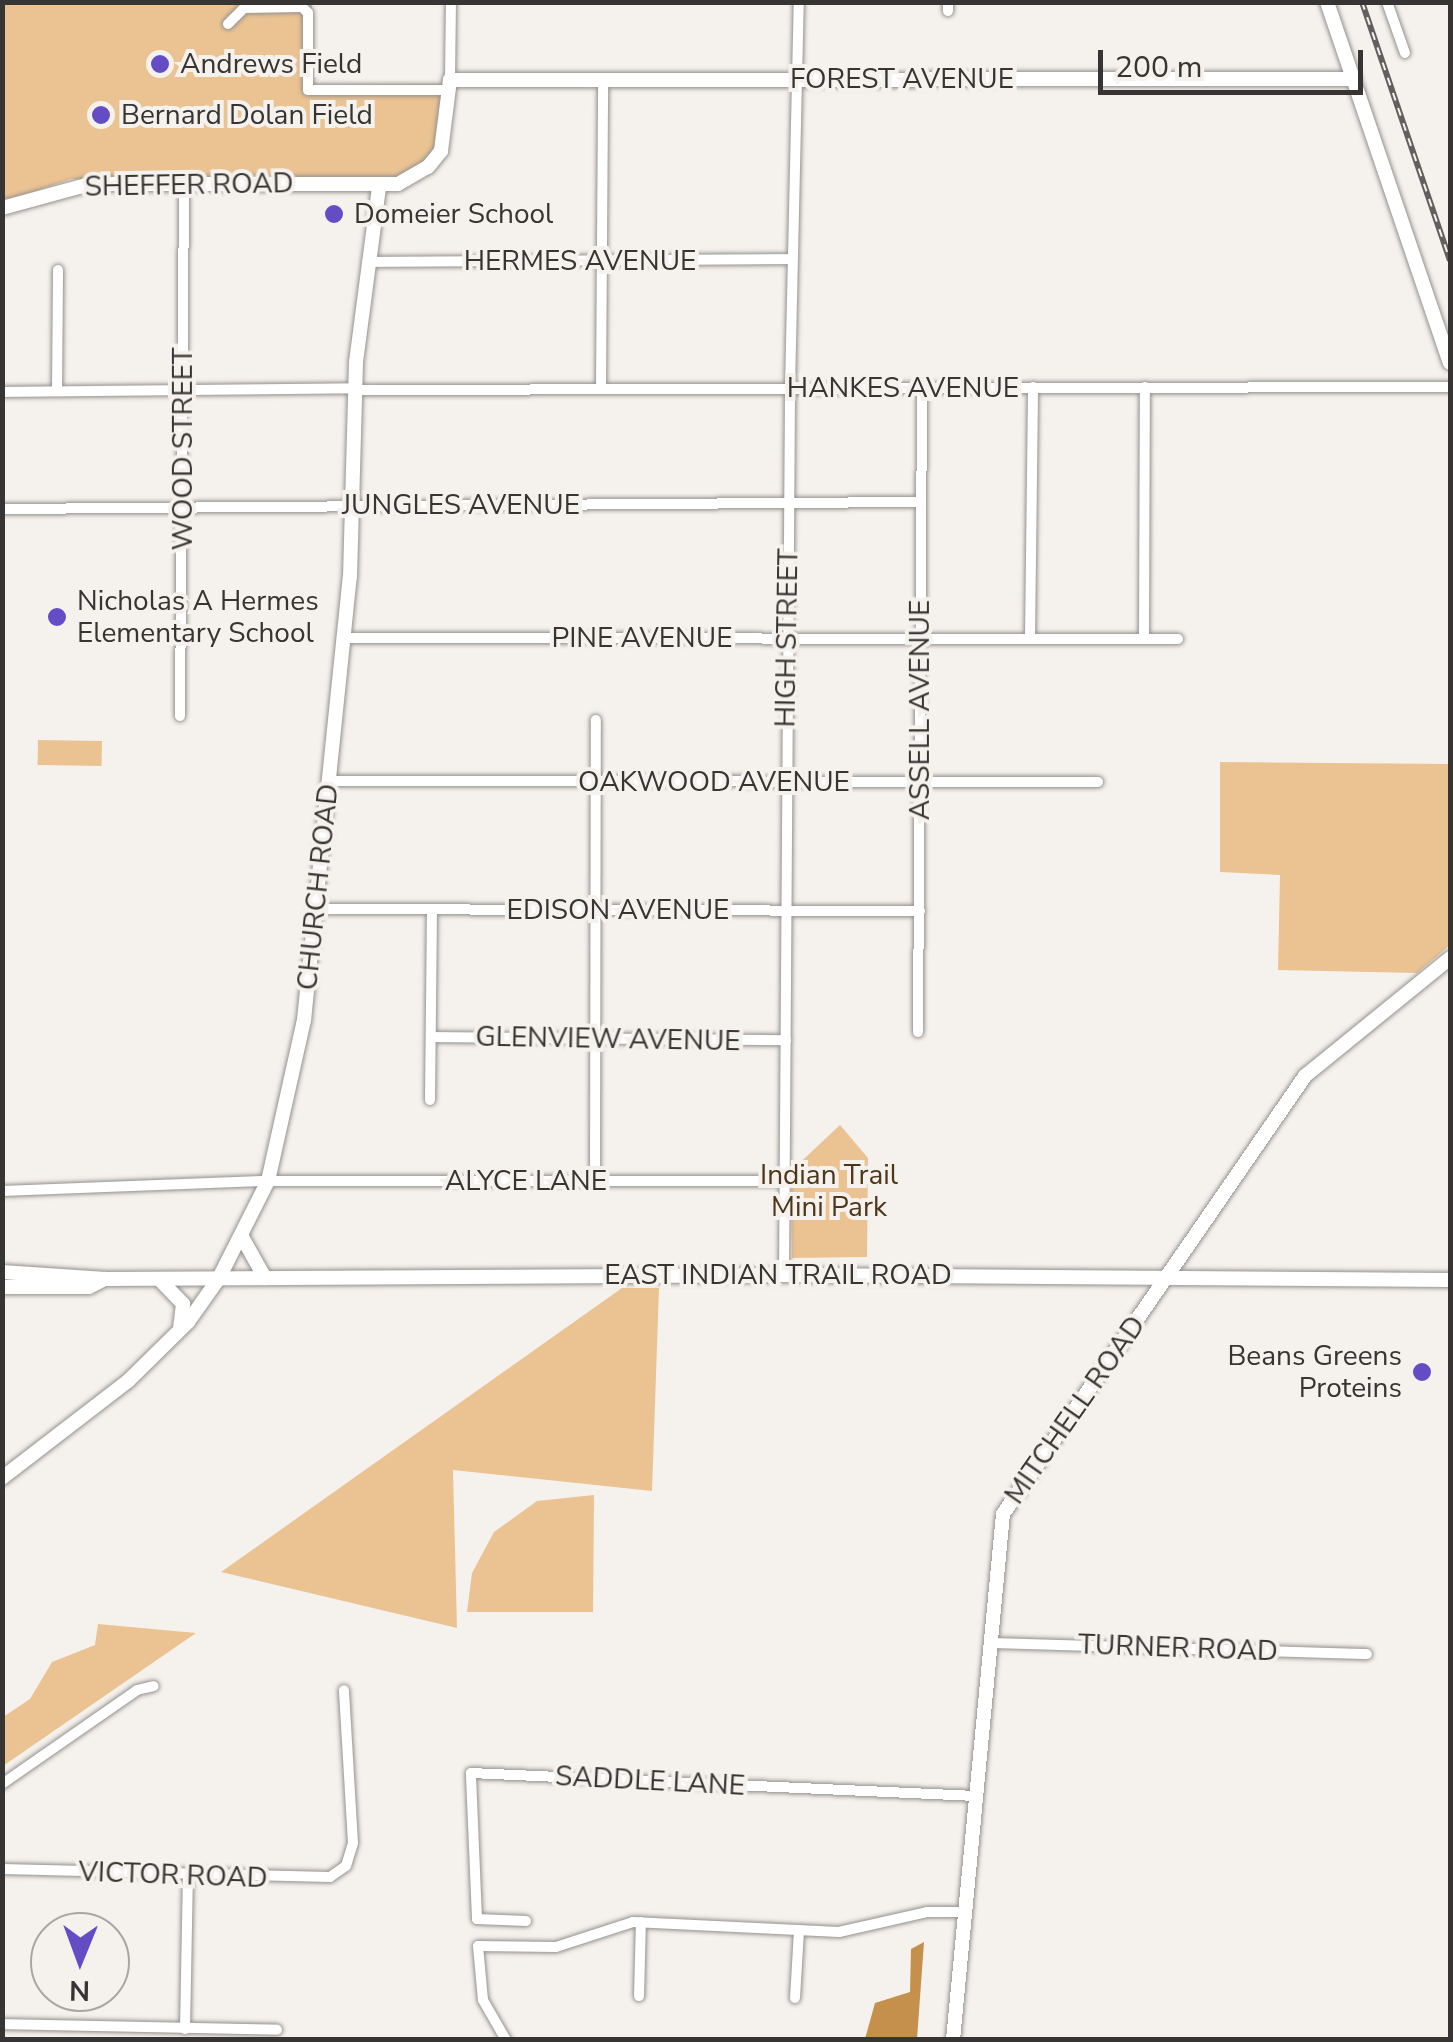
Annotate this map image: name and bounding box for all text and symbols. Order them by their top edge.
scale bar [1103,30,1368,92]
place label: Andrews Field [180,47,362,81]
text: 200 m [1115,47,1202,88]
marker: Andrews Field [149,53,171,75]
street label: FOREST AVENUE [790,62,1014,96]
place label: Bernard Dolan Field [121,98,373,132]
marker: Bernard Dolan Field [90,104,112,126]
street label: SHEFFER ROAD [84,166,294,204]
place label: Domeier School [354,197,553,231]
marker: Domeier School [323,203,345,225]
street label: HERMES AVENUE [464,244,696,278]
street label: WOOD STREET [166,348,200,550]
street label: HANKES AVENUE [787,371,1019,405]
street label: JUNGLES AVENUE [342,488,580,522]
street label: HIGH STREET [769,548,805,728]
place label: Nicholas A Hermes Elementary School [77,584,319,650]
street label: ASSELL AVENUE [903,600,937,820]
marker: Nicholas A Hermes Elementary School [46,606,68,628]
street label: PINE AVENUE [551,621,733,655]
street label: OAKWOOD AVENUE [578,765,850,799]
street label: CHURCH ROAD [290,782,346,992]
street label: EDISON AVENUE [507,893,729,927]
street label: GLENVIEW AVENUE [475,1020,741,1058]
park label: Indian Trail Mini Park [760,1158,898,1224]
street label: ALYCE LANE [445,1164,607,1198]
street label: EAST INDIAN TRAIL ROAD [604,1258,952,1292]
street label: MITCHELL ROAD [998,1310,1152,1510]
place label: Beans Greens Proteins [1227,1339,1402,1405]
marker: Beans Greens Proteins [1411,1361,1433,1383]
street label: TURNER ROAD [1078,1628,1278,1668]
street label: SADDLE LANE [554,1759,746,1803]
street label: VICTOR ROAD [78,1855,268,1895]
north arrow [30,1912,130,2012]
text: N [69,1971,90,2009]

